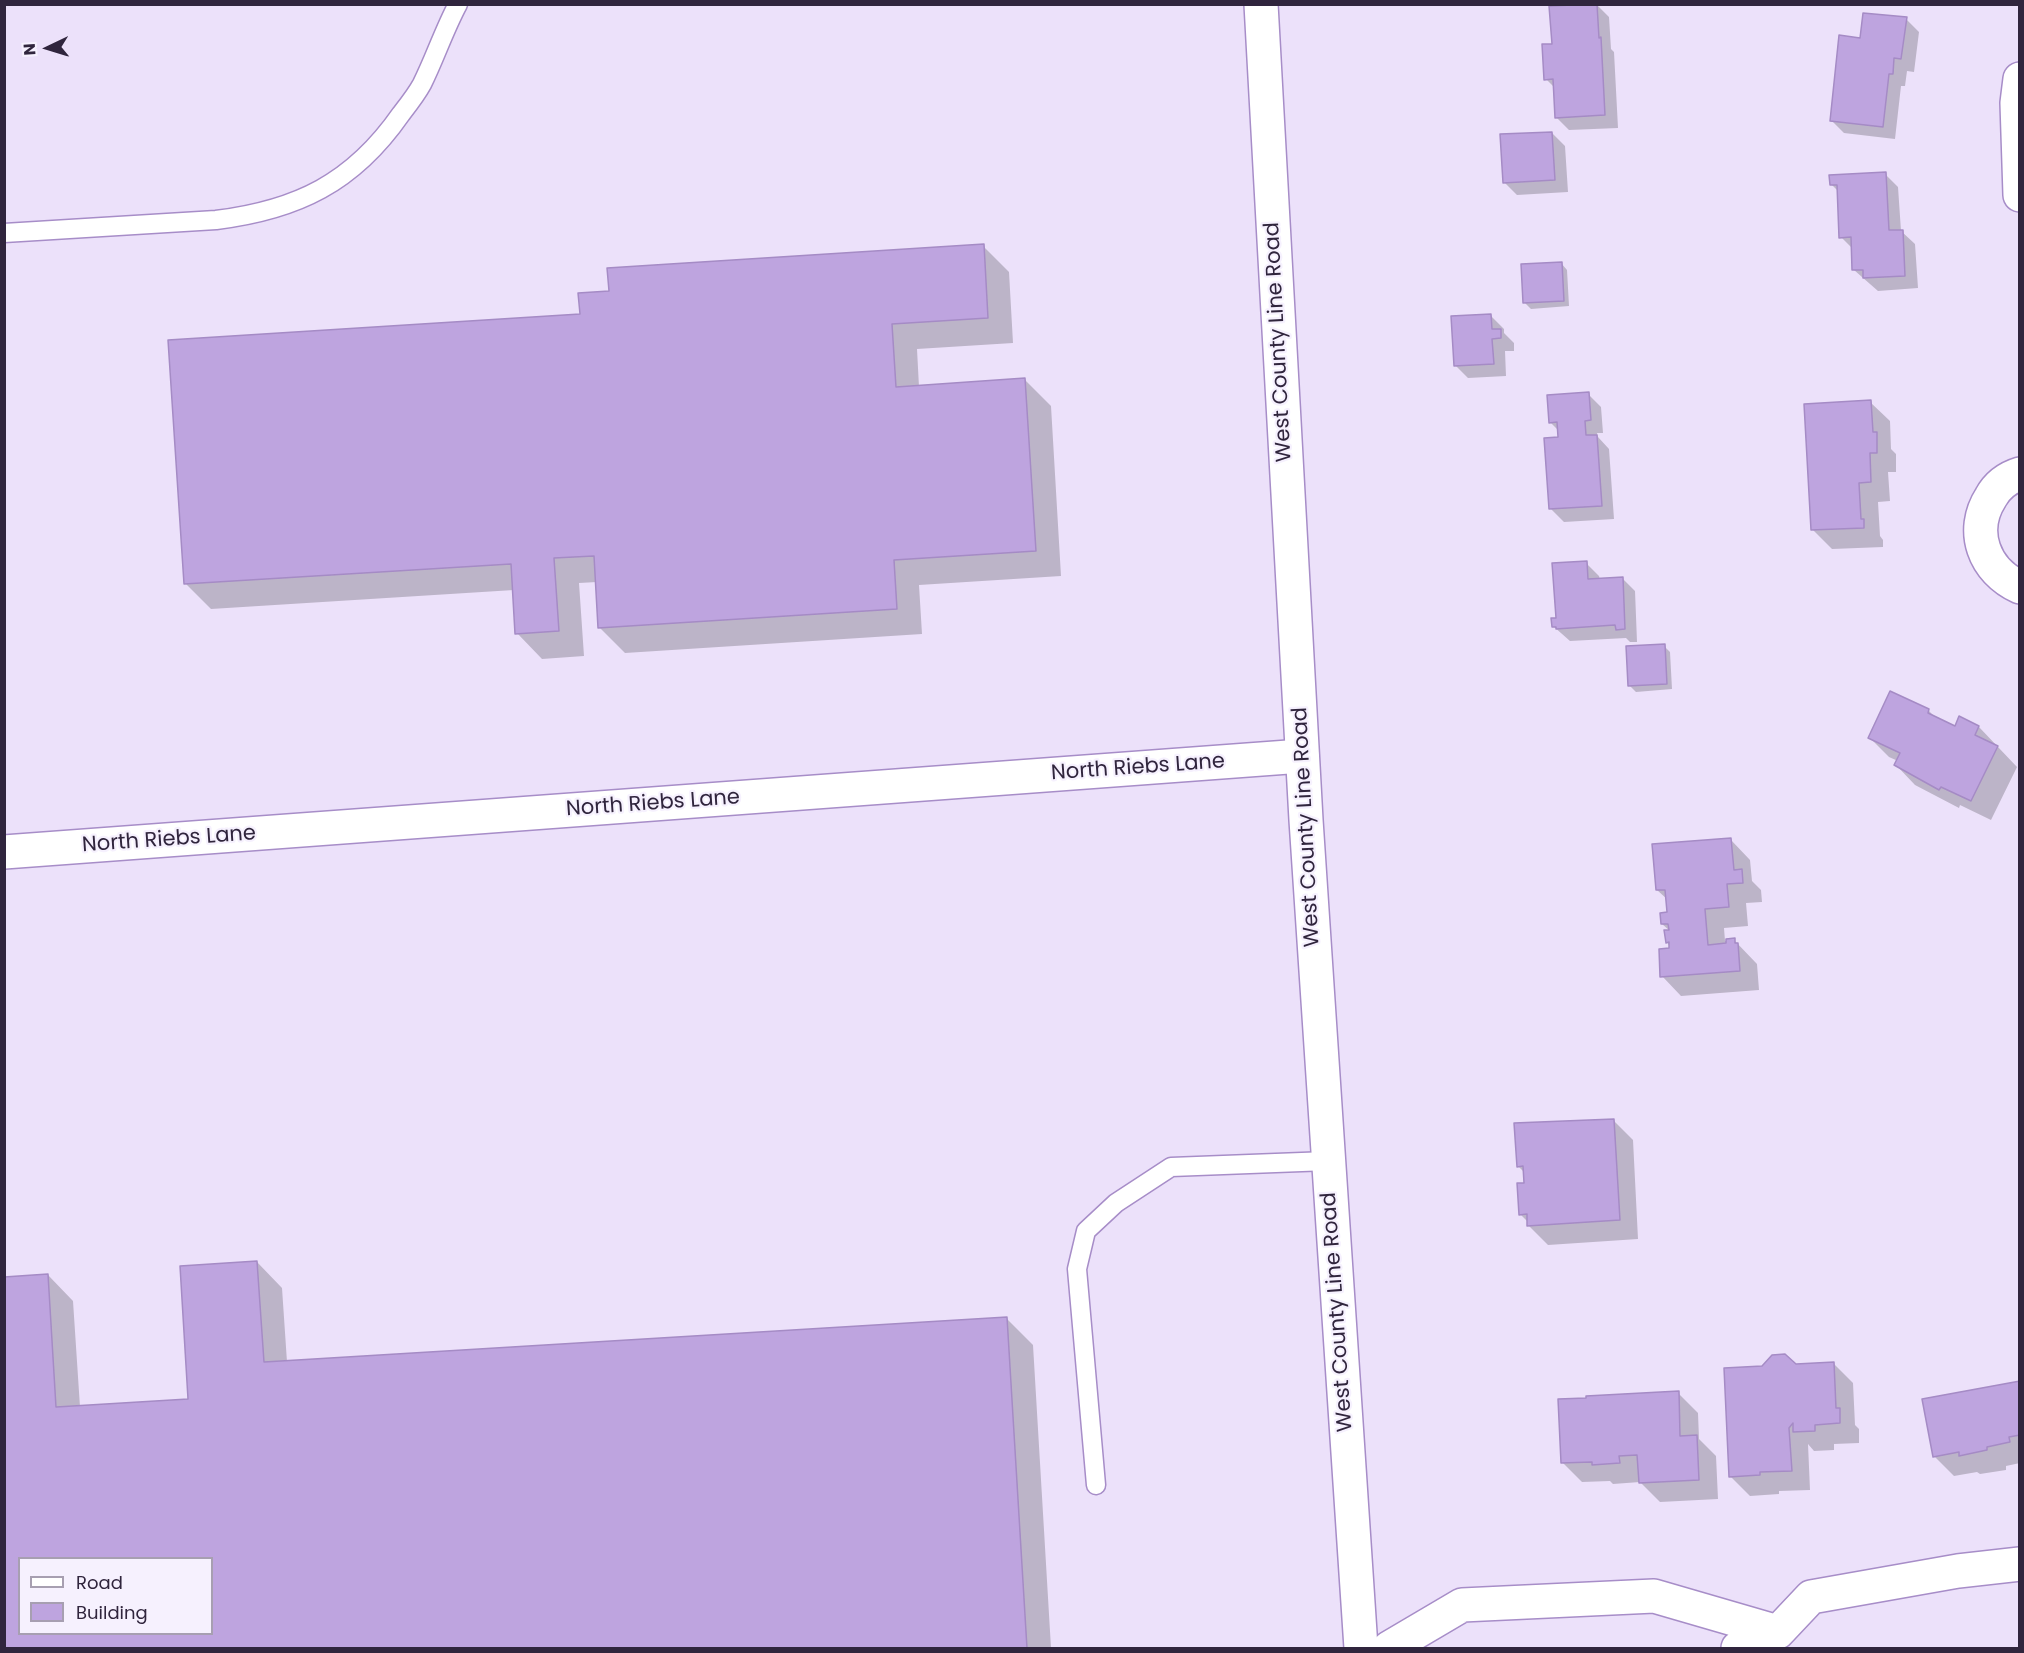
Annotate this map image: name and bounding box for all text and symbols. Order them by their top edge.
north arrow [18,18,78,78]
text: N [18,42,41,56]
street label: West County Line Road [1260,221,1298,463]
street label: West County Line Road [1288,706,1326,948]
street label: North Riebs Lane [1050,749,1226,787]
street label: North Riebs Lane [565,785,741,823]
street label: North Riebs Lane [81,821,257,859]
street label: West County Line Road [1317,1191,1359,1433]
legend [18,1557,213,1635]
text: Road [76,1570,123,1595]
text: Building [76,1600,148,1625]

